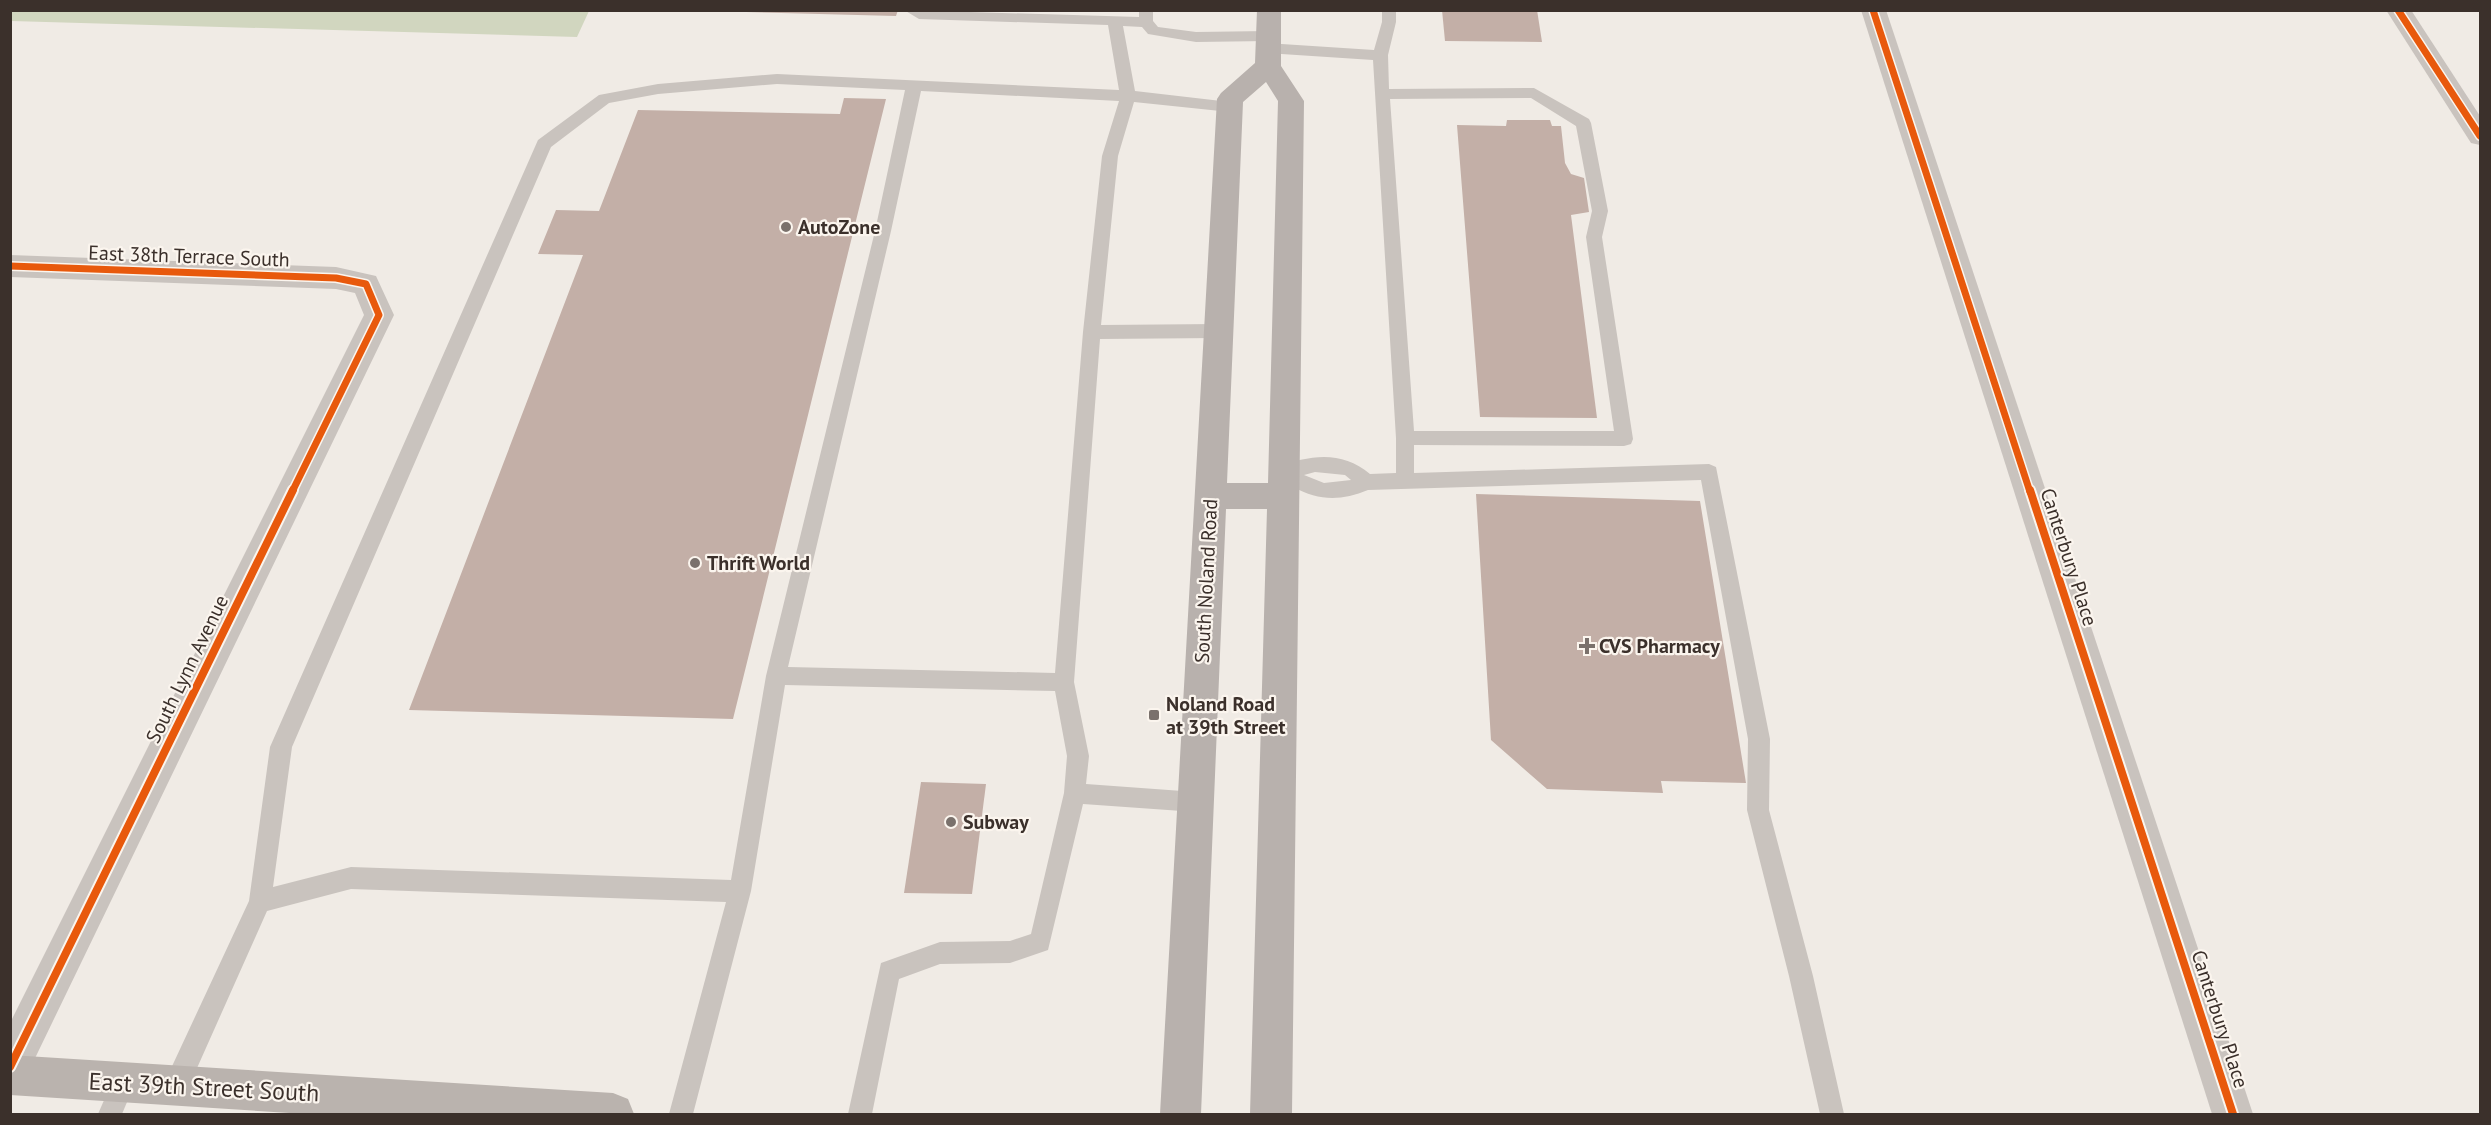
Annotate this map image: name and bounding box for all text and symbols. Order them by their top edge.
place label: AutoZone [798,214,880,240]
marker: AutoZone [779,220,793,234]
street label: East 38th Terrace South [88,239,290,273]
street label: Canterbury Place [2034,485,2104,629]
street label: South Noland Road [1189,498,1223,664]
place label: Thrift World [707,550,810,576]
marker: Thrift World [688,556,702,570]
street label: South Lynn Avenue [140,591,234,747]
place label: CVS Pharmacy [1599,633,1720,659]
marker: CVS Pharmacy [1580,639,1594,653]
place label: Noland Road at 39th Street [1166,691,1285,740]
marker: Noland Road at 39th Street [1147,708,1161,722]
place label: Subway [963,809,1029,835]
marker: Subway [944,815,958,829]
street label: Canterbury Place [2185,947,2255,1091]
street label: East 39th Street South [88,1065,320,1109]

